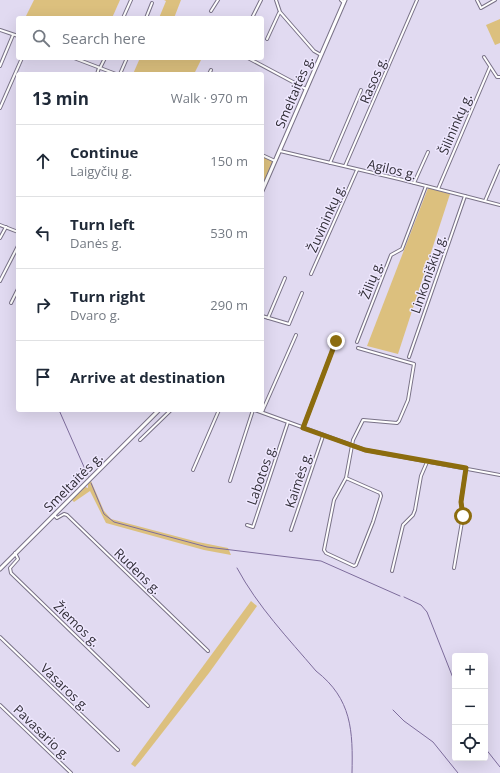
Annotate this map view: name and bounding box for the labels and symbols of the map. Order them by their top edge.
street label: Smeltaitės g. [271,53,317,131]
street label: Rasos g. [355,54,391,106]
street label: Šilininkų g. [434,91,476,157]
street label: Agilos g. [366,155,418,183]
street label: Žuvininkų g. [303,181,349,255]
street label: Linkoniškių g. [406,232,450,316]
street label: Žilių g. [356,259,386,301]
route end [327,332,345,350]
street label: Labotos g. [242,443,280,507]
street label: Smeltaitės g. [39,448,107,516]
street label: Kaimės g. [281,450,315,510]
route start [454,507,472,525]
street label: Rudens g. [110,544,166,598]
street label: Žiemos g. [50,597,104,651]
street label: Vasaros g. [37,659,93,715]
street label: Pavasario g. [10,700,74,764]

